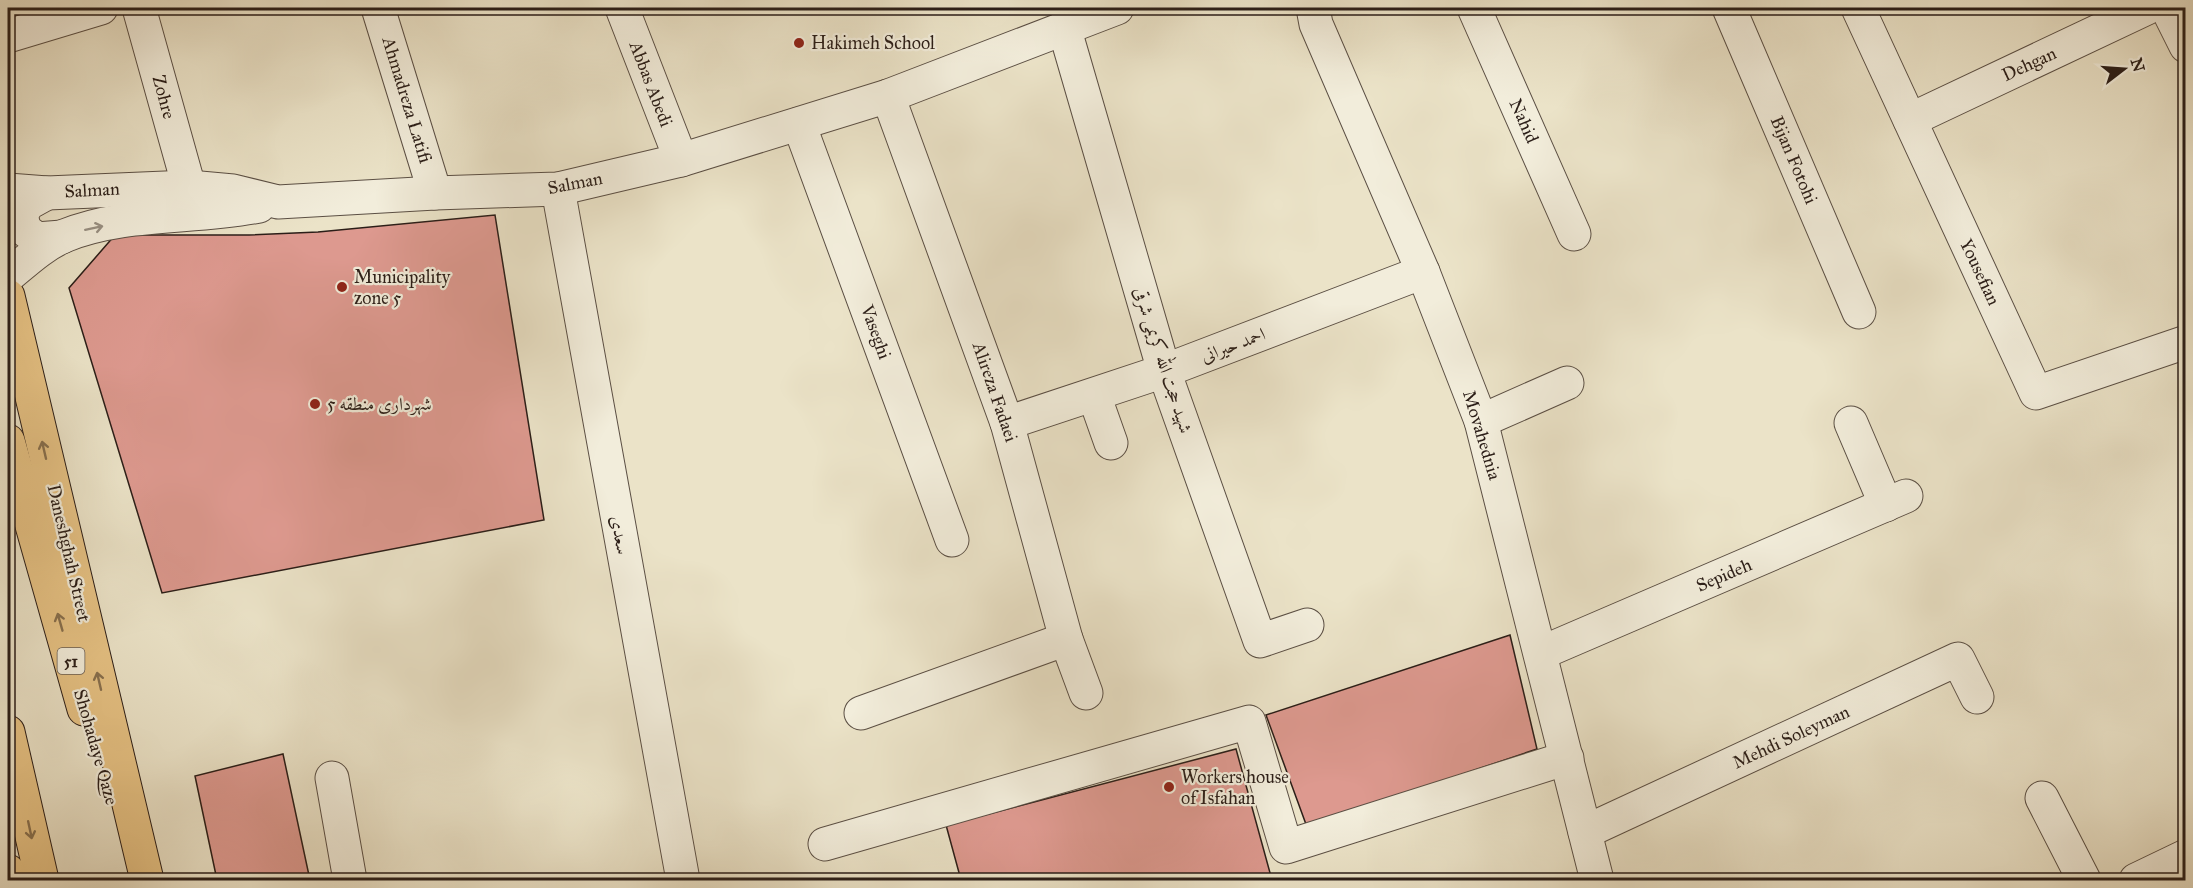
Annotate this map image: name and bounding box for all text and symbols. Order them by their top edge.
place label: Hakimeh School [811,32,935,54]
street label: Ahmadreza Latifi [377,33,437,166]
marker: Hakimeh School [792,36,806,50]
street label: Abbas Abedi [624,37,677,130]
north arrow [2094,39,2154,99]
street label: Dehgan [1998,42,2060,87]
text: N [2127,55,2149,74]
street label: Zohre [148,73,180,121]
street label: Nahid [1505,95,1543,147]
street label: Bijan Fotohi [1766,113,1822,207]
street label: Salman [546,167,604,199]
street label: Salman [64,178,120,202]
one-way arrow [84,222,103,233]
street label: Yousefian [1955,235,2005,309]
place label: Municipality zone 5 [354,266,451,309]
marker: Municipality zone 5 [335,280,349,294]
street label: شهید حجت الله کریمی شرقی [1128,283,1200,436]
street label: Vaseghi [855,301,896,363]
street label: احمد حیرانی [1198,323,1268,367]
street label: Alireza Fadaei [967,338,1022,445]
street label: Movahednia [1458,388,1506,483]
place label: شهرداری منطقه 5 [327,393,432,416]
marker: شهرداری منطقه 5 [308,397,322,411]
one-way arrow [38,441,50,460]
street label: Daneshghah Street [42,482,96,625]
street label: سعدی [606,514,634,556]
street label: Sepideh [1693,554,1755,596]
one-way arrow [54,613,65,632]
road number: 51 [58,648,84,674]
one-way arrow [93,671,105,690]
street label: Shohadaye Qaze [69,687,123,807]
street label: Mehdi Soleyman [1729,700,1853,774]
place label: Workers house of Isfahan [1181,766,1289,809]
marker: Workers house of Isfahan [1162,780,1176,794]
one-way arrow [25,820,37,839]

